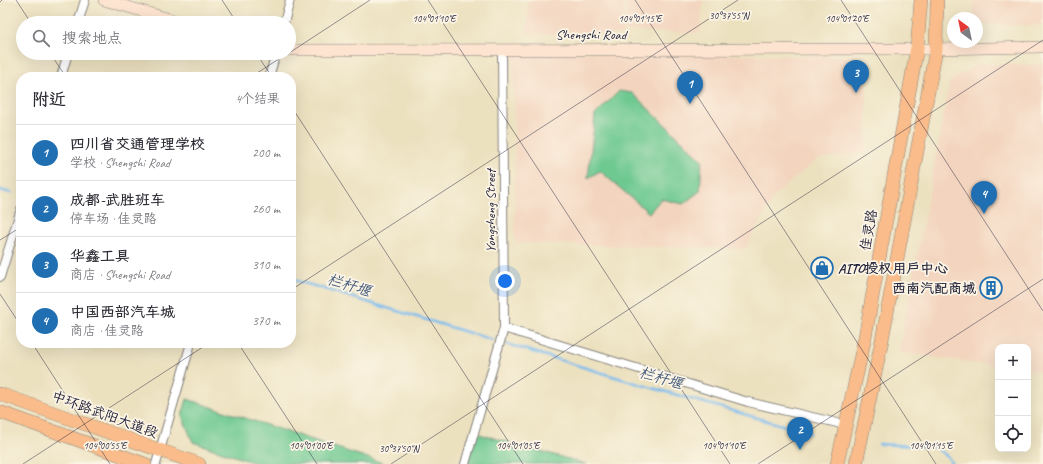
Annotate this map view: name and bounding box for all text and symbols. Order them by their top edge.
text: 30°37'55"N [709,9,751,22]
text: 104°01'10"E [412,12,457,25]
text: 104°01'15"E [618,12,663,25]
text: 104°01'20"E [825,12,870,25]
north arrow [947,12,983,48]
search box [16,16,296,60]
street label: Shengshi Road [556,26,629,43]
icon: search [30,27,52,49]
text: 搜索地点 [62,29,122,48]
pin: 3 [843,60,869,93]
pin: 1 [677,71,703,104]
text: 附近 [32,89,66,110]
text: 4个结果 [235,91,280,107]
text: 四川省交通管理学校 [70,135,205,154]
text: 1 [42,145,48,161]
text: 200 m [252,145,280,161]
text: 学校 · Shengshi Road [70,155,170,171]
street label: Yongsheng Street [482,167,499,253]
pin: 4 [971,181,997,214]
text: 成都-武胜班车 [70,191,165,210]
text: 2 [42,201,48,217]
text: 260 m [252,201,280,217]
street label: 佳灵路 [856,208,881,252]
text: 停车场 · 佳灵路 [70,211,157,227]
text: 华鑫工具 [70,247,130,266]
shop icon: AITO授权用户中心 [809,255,835,281]
text: 3 [42,257,48,273]
text: 310 m [252,257,280,273]
place label: AITO授权用户中心 [838,260,948,277]
text: 商店 · Shengshi Road [70,267,170,283]
water label: 栏杆堰 [325,270,375,302]
your location [495,271,515,291]
building icon: 西南汽配商城 [978,275,1004,301]
place label: 西南汽配商城 [892,280,976,297]
text: 中国西部汽车城 [70,303,175,322]
text: 4 [42,313,48,329]
text: 370 m [252,313,280,329]
text: 商店 · 佳灵路 [70,323,144,339]
map controls [995,344,1031,452]
button: + [995,344,1031,380]
water label: 栏杆堰 [637,363,687,394]
button: − [995,380,1031,416]
street label: 中环路武阳大道段 [49,387,160,442]
button: locate [995,416,1031,452]
pin: 2 [787,417,813,450]
text: 104°00'55"E [83,439,128,452]
text: 104°01'00"E [289,439,334,452]
text: 104°01'05"E [496,439,541,452]
text: 104°01'10"E [702,439,747,452]
text: 104°01'15"E [909,439,954,452]
text: 30°37'50"N [379,442,421,455]

